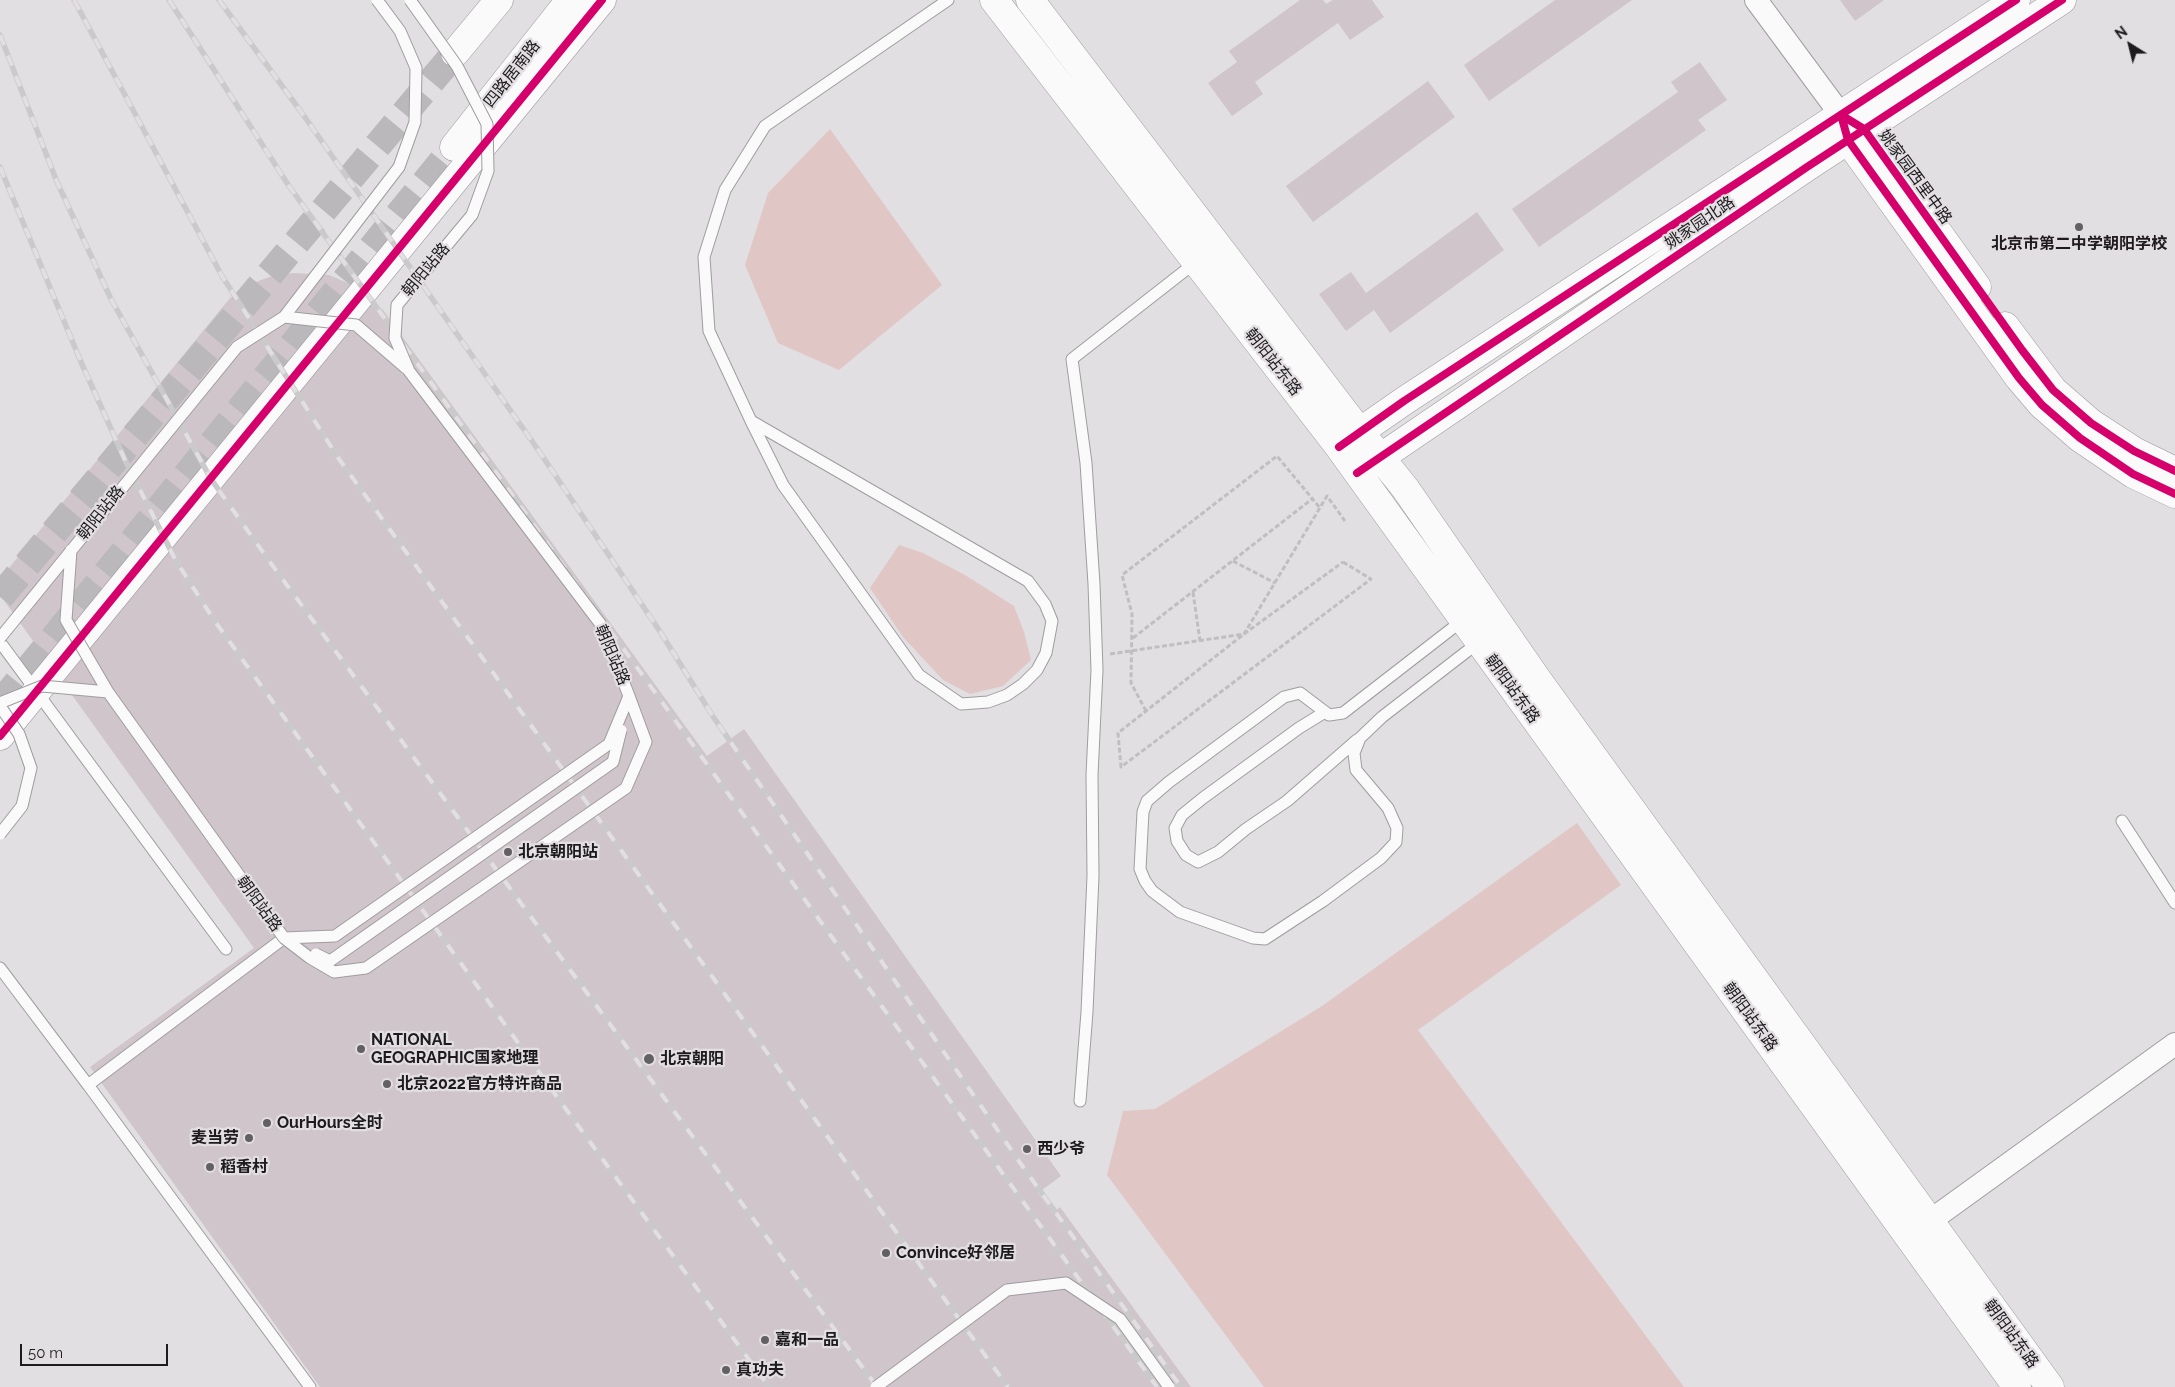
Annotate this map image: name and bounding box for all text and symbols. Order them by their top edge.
north arrow [2105,20,2155,70]
text: N [2112,23,2130,42]
street label: 四路居南路 [480,37,544,111]
street label: 姚家园西里中路 [1874,126,1956,228]
street label: 姚家园北路 [1661,193,1739,253]
marker: 北京市第二中学朝阳学校 [2073,221,2085,233]
place label: 北京市第二中学朝阳学校 [1991,234,2167,254]
street label: 朝阳站路 [398,239,454,301]
street label: 朝阳站东路 [1241,325,1305,399]
street label: 朝阳站路 [73,482,129,544]
street label: 朝阳站路 [591,622,633,688]
street label: 朝阳站东路 [1481,651,1543,727]
place label: 北京朝阳站 [518,842,598,862]
marker: 北京朝阳站 [502,846,514,858]
street label: 朝阳站路 [232,872,286,936]
street label: 朝阳站东路 [1719,979,1781,1055]
place label: NATIONAL GEOGRAPHIC国家地理 [371,1030,539,1068]
marker: NATIONAL GEOGRAPHIC国家地理 [355,1043,367,1055]
place label: 北京朝阳 [660,1049,724,1069]
marker: 北京朝阳 [642,1052,656,1066]
place label: 北京2022官方特许商品 [397,1074,562,1094]
marker: 北京2022官方特许商品 [381,1078,393,1090]
place label: OurHours全时 [277,1113,383,1133]
marker: OurHours全时 [261,1117,273,1129]
place label: 麦当劳 [191,1128,239,1148]
marker: 麦当劳 [243,1132,255,1144]
place label: 西少爷 [1037,1139,1085,1159]
marker: 西少爷 [1021,1143,1033,1155]
place label: 稻香村 [220,1157,268,1177]
marker: 稻香村 [204,1161,216,1173]
place label: Convince好邻居 [896,1243,1015,1263]
marker: Convince好邻居 [880,1247,892,1259]
street label: 朝阳站东路 [1980,1296,2042,1372]
place label: 嘉和一品 [775,1330,839,1350]
scale bar [22,1334,170,1366]
marker: 嘉和一品 [759,1334,771,1346]
text: 50 m [28,1344,63,1362]
place label: 真功夫 [736,1360,784,1380]
marker: 真功夫 [720,1364,732,1376]

